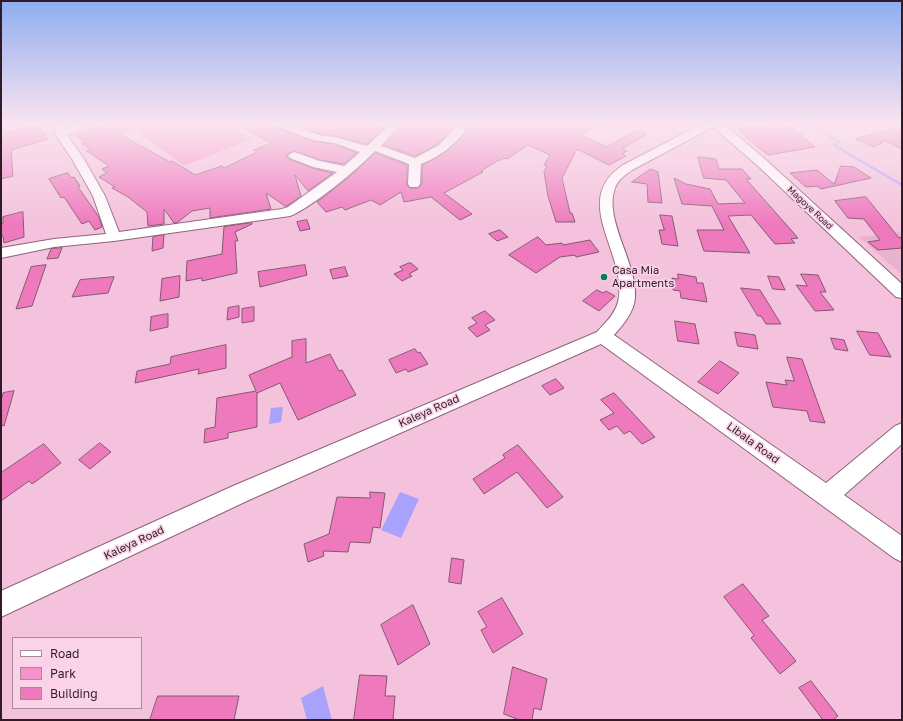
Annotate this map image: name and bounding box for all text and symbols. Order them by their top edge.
street label: Magoye Road [785,184,835,232]
place label: Casa Mia Apartments [612,264,674,290]
marker: Casa Mia Apartments [599,272,609,282]
street label: Kaleya Road [397,392,461,430]
street label: Libala Road [724,420,782,466]
street label: Kaleya Road [102,523,166,563]
legend [12,637,142,709]
text: Road [50,646,79,661]
text: Park [50,666,76,681]
text: Building [50,686,98,701]

